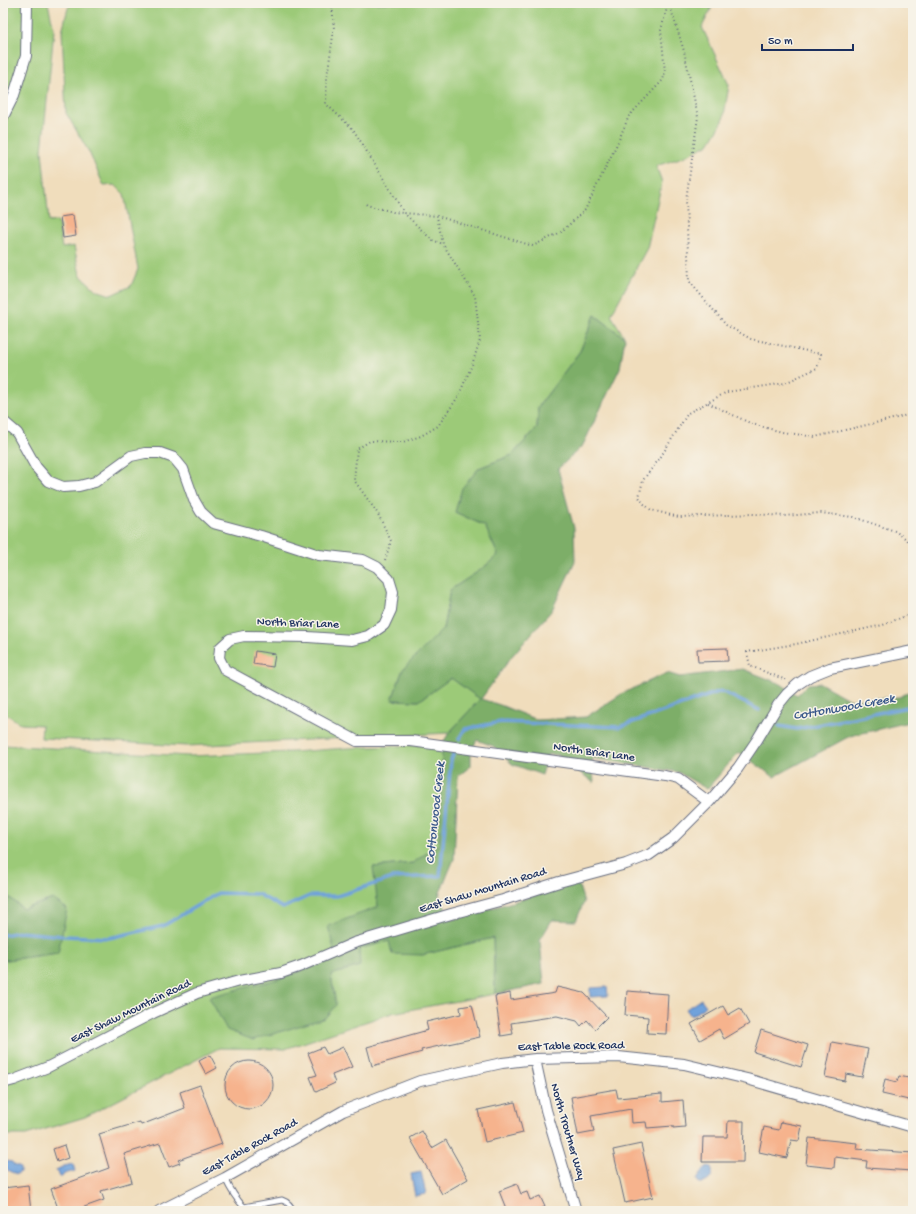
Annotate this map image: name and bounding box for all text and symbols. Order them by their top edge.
scale bar [762,26,853,52]
text: 50 m [768,35,793,49]
street label: North Briar Lane [257,616,340,632]
water label: Cottonwood Creek [792,692,897,724]
street label: North Briar Lane [552,740,636,766]
water label: Cottonwood Creek [423,760,449,865]
street label: East Shaw Mountain Road [418,865,549,917]
street label: East Shaw Mountain Road [69,976,194,1047]
street label: East Table Rock Road [518,1039,625,1055]
street label: North Troutner Way [547,1082,588,1182]
street label: East Table Rock Road [200,1116,301,1180]

